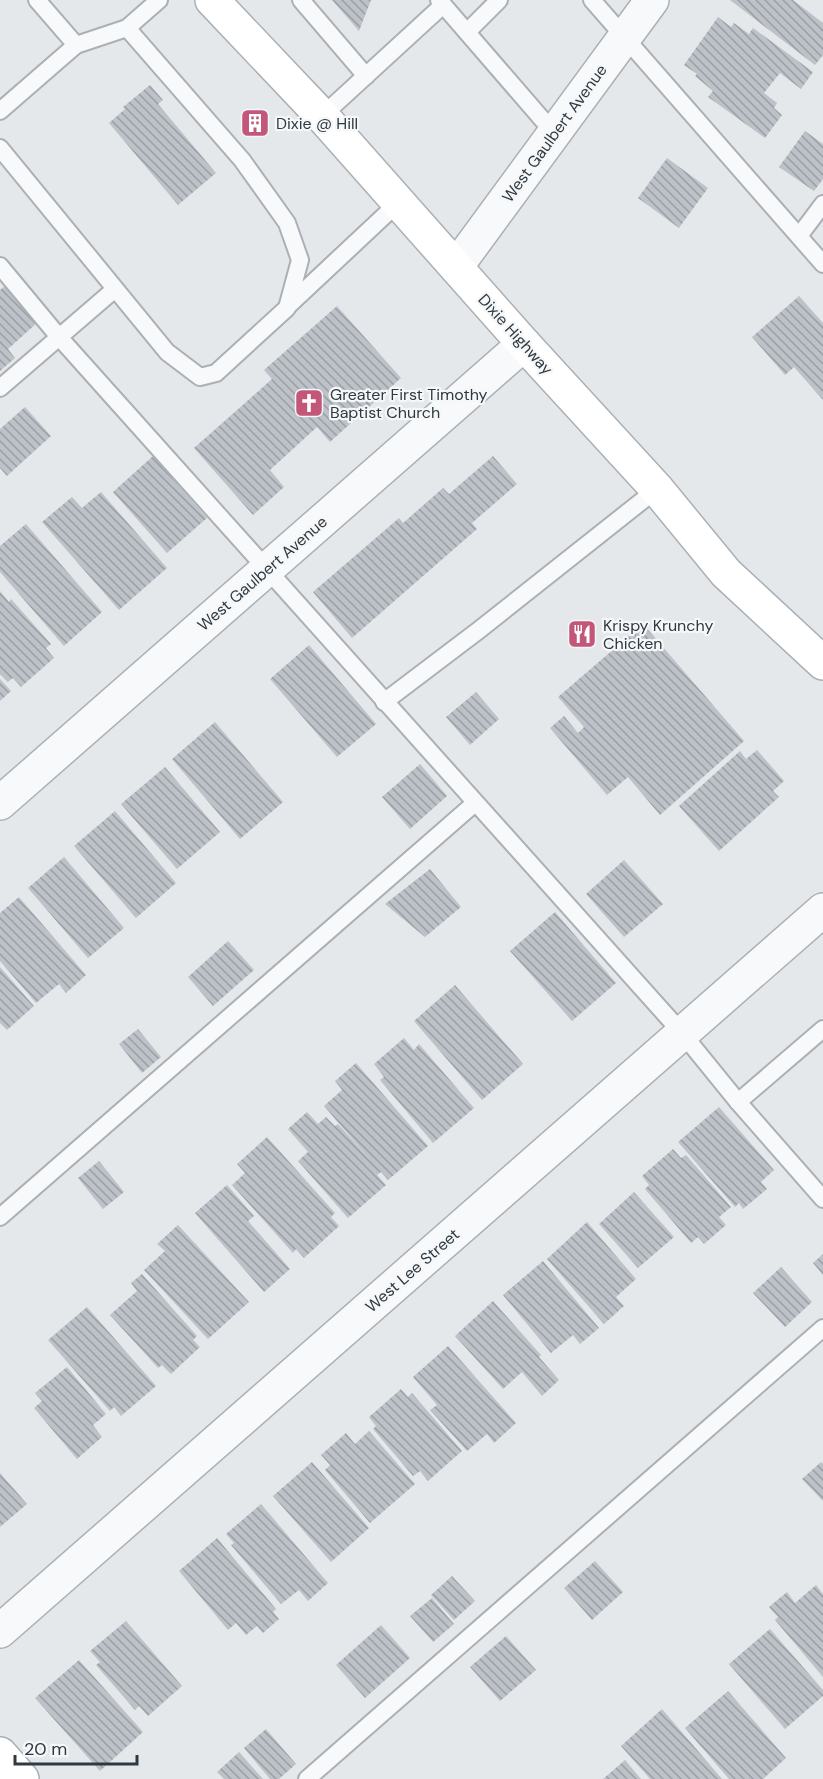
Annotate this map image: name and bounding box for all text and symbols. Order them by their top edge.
street label: West Gaulbert Avenue [497,60,612,206]
building icon: Dixie @ Hill [239,107,271,139]
place label: Dixie @ Hill [276,113,358,134]
street label: Dixie Highway [474,289,558,379]
place label: Greater First Timothy Baptist Church [330,384,488,423]
church icon: Greater First Timothy Baptist Church [293,387,325,419]
street label: West Gaulbert Avenue [193,511,332,636]
place label: Krispy Krunchy Chicken [603,615,713,654]
restaurant icon: Krispy Krunchy Chicken [566,618,598,650]
street label: West Lee Street [361,1224,464,1317]
scale bar [15,1728,136,1766]
text: 20 m [24,1737,67,1761]

